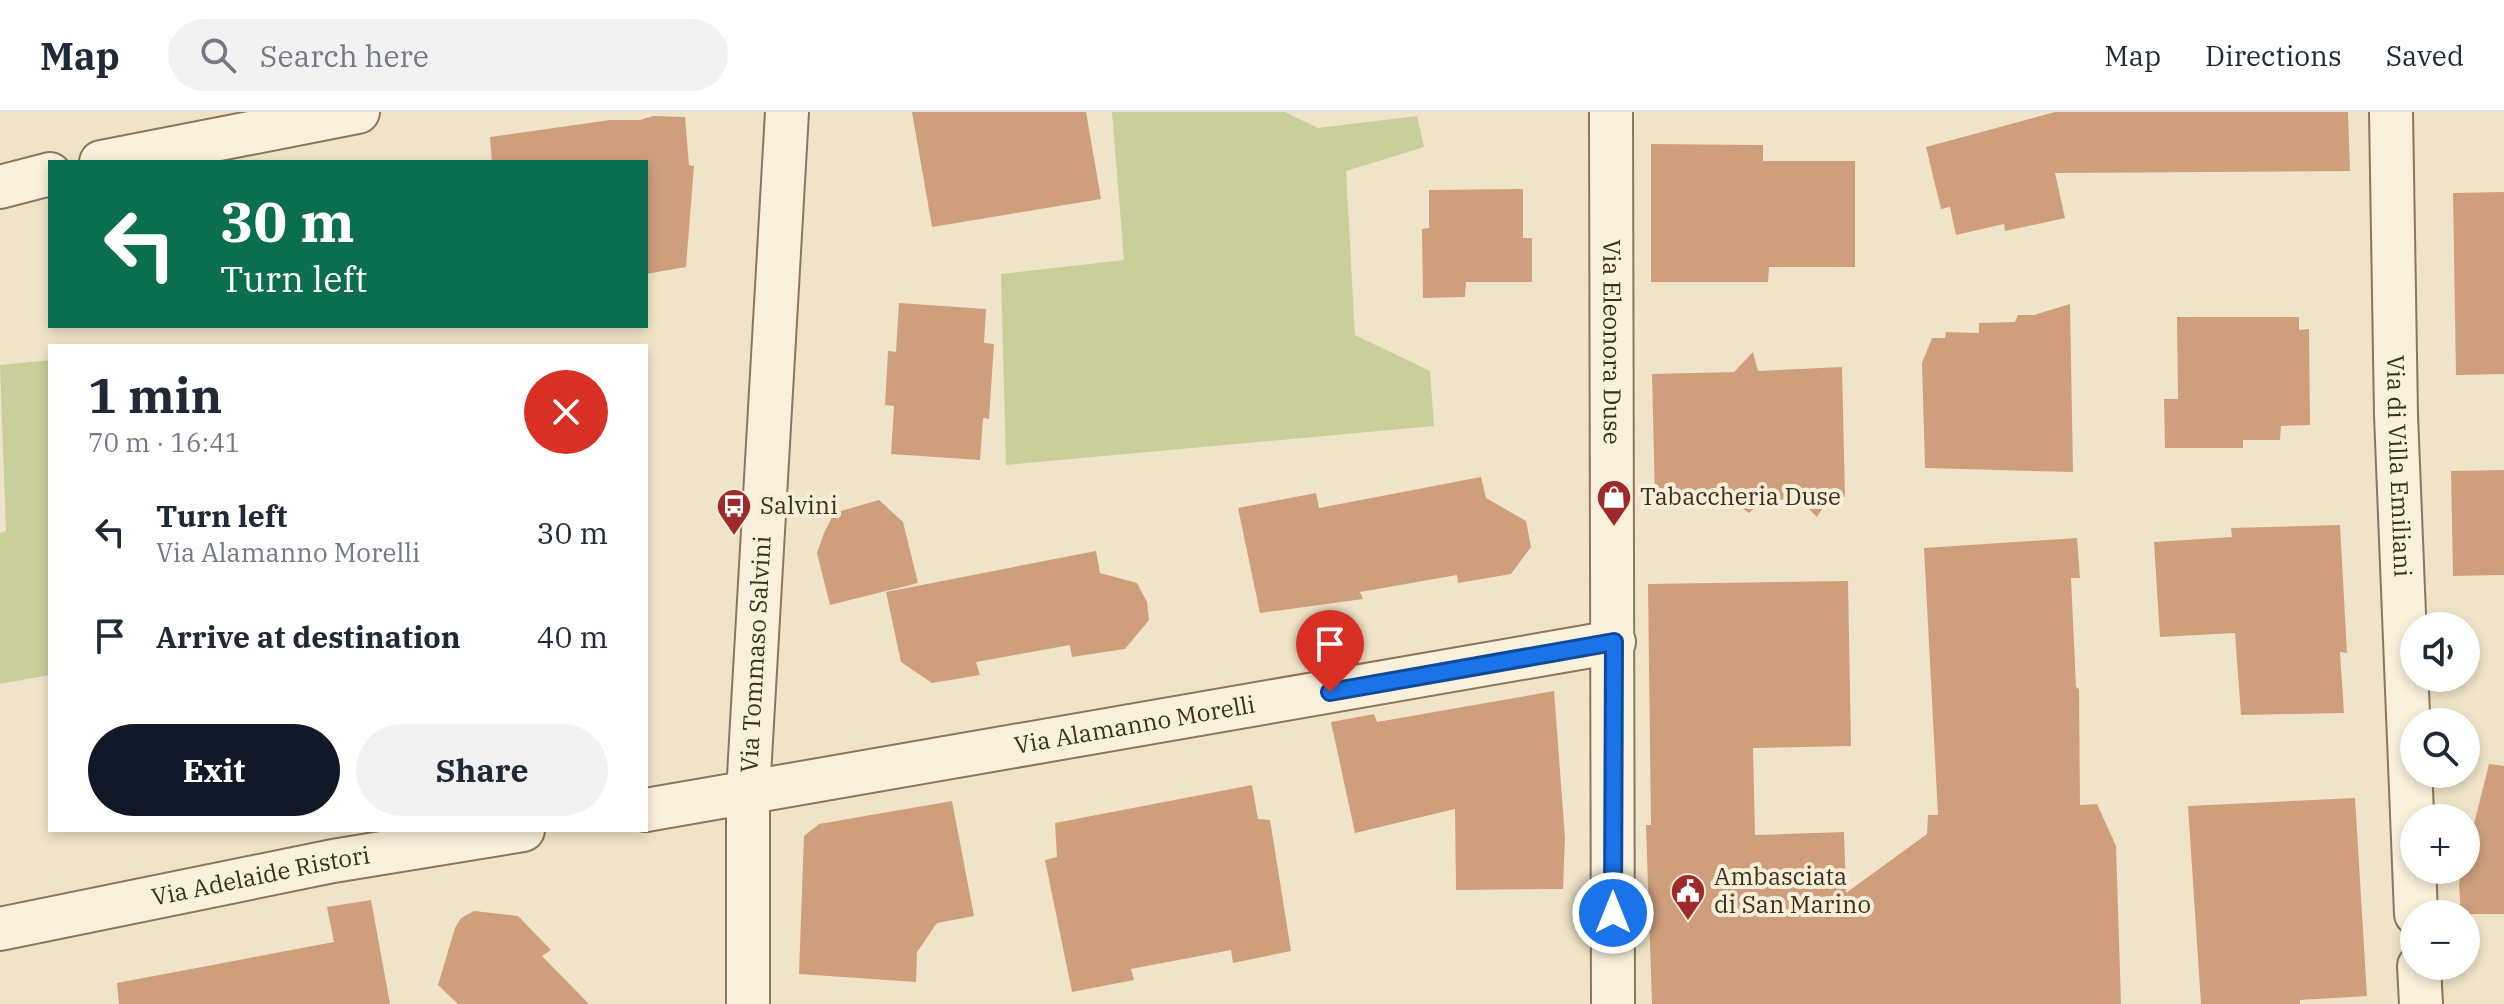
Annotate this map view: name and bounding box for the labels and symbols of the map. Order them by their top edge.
street label: Via Eleonora Duse [1596,239,1629,445]
street label: Via di Villa Emiliani [2380,355,2419,578]
shop icon: Tabaccheria Duse [1595,478,1633,528]
place label: Tabaccheria Duse [1640,480,1841,512]
bus stop icon: Salvini [715,487,753,537]
place label: Salvini [760,489,838,521]
street label: Via Tommaso Salvini [732,535,778,774]
pin [1296,610,1364,692]
street label: Via Alamanno Morelli [1012,688,1257,761]
street label: Via Adelaide Ristori [148,838,372,913]
place label: Ambasciata di San Marino [1714,860,1871,920]
position arrow [1571,871,1655,955]
public building icon: Ambasciata di San Marino [1669,872,1707,922]

